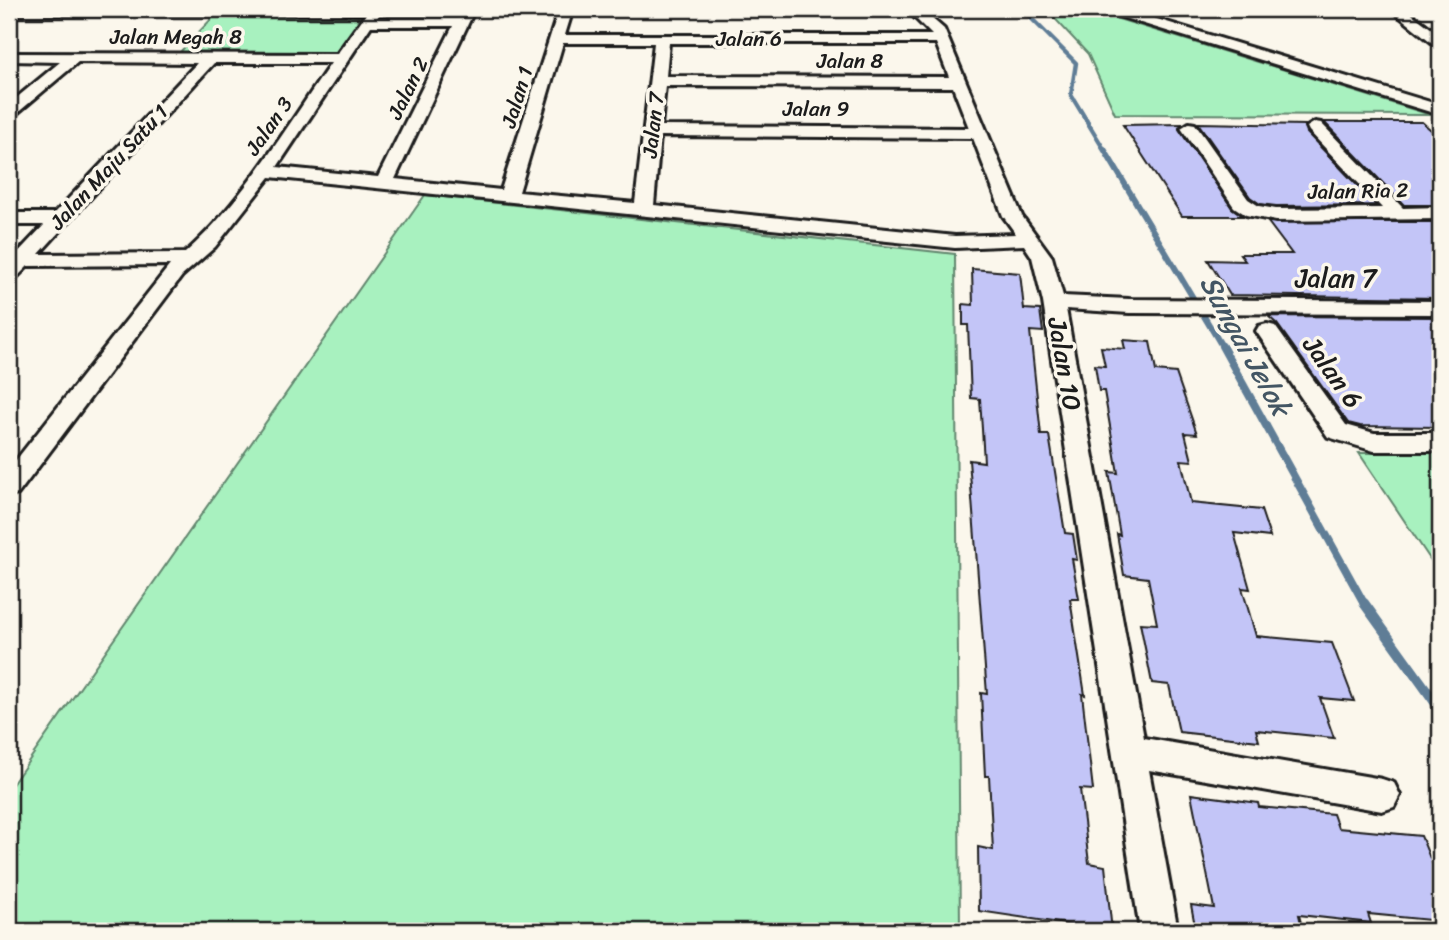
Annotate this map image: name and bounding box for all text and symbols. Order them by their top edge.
street label: Jalan Megah 8 [109,18,242,56]
street label: Jalan 6 [715,20,782,58]
street label: Jalan 8 [816,42,884,80]
street label: Jalan 2 [376,50,440,127]
street label: Jalan 1 [489,61,544,134]
street label: Jalan 3 [234,88,304,164]
street label: Jalan 7 [631,88,676,161]
street label: Jalan 9 [782,90,849,128]
street label: Jalan Maju Satu 1 [39,95,178,240]
street label: Jalan Ria 2 [1306,171,1409,211]
street label: Jalan 7 [1294,255,1379,301]
water label: Sungai Jelok [1186,265,1306,428]
street label: Jalan 10 [1034,313,1096,414]
street label: Jalan 6 [1290,325,1375,418]

